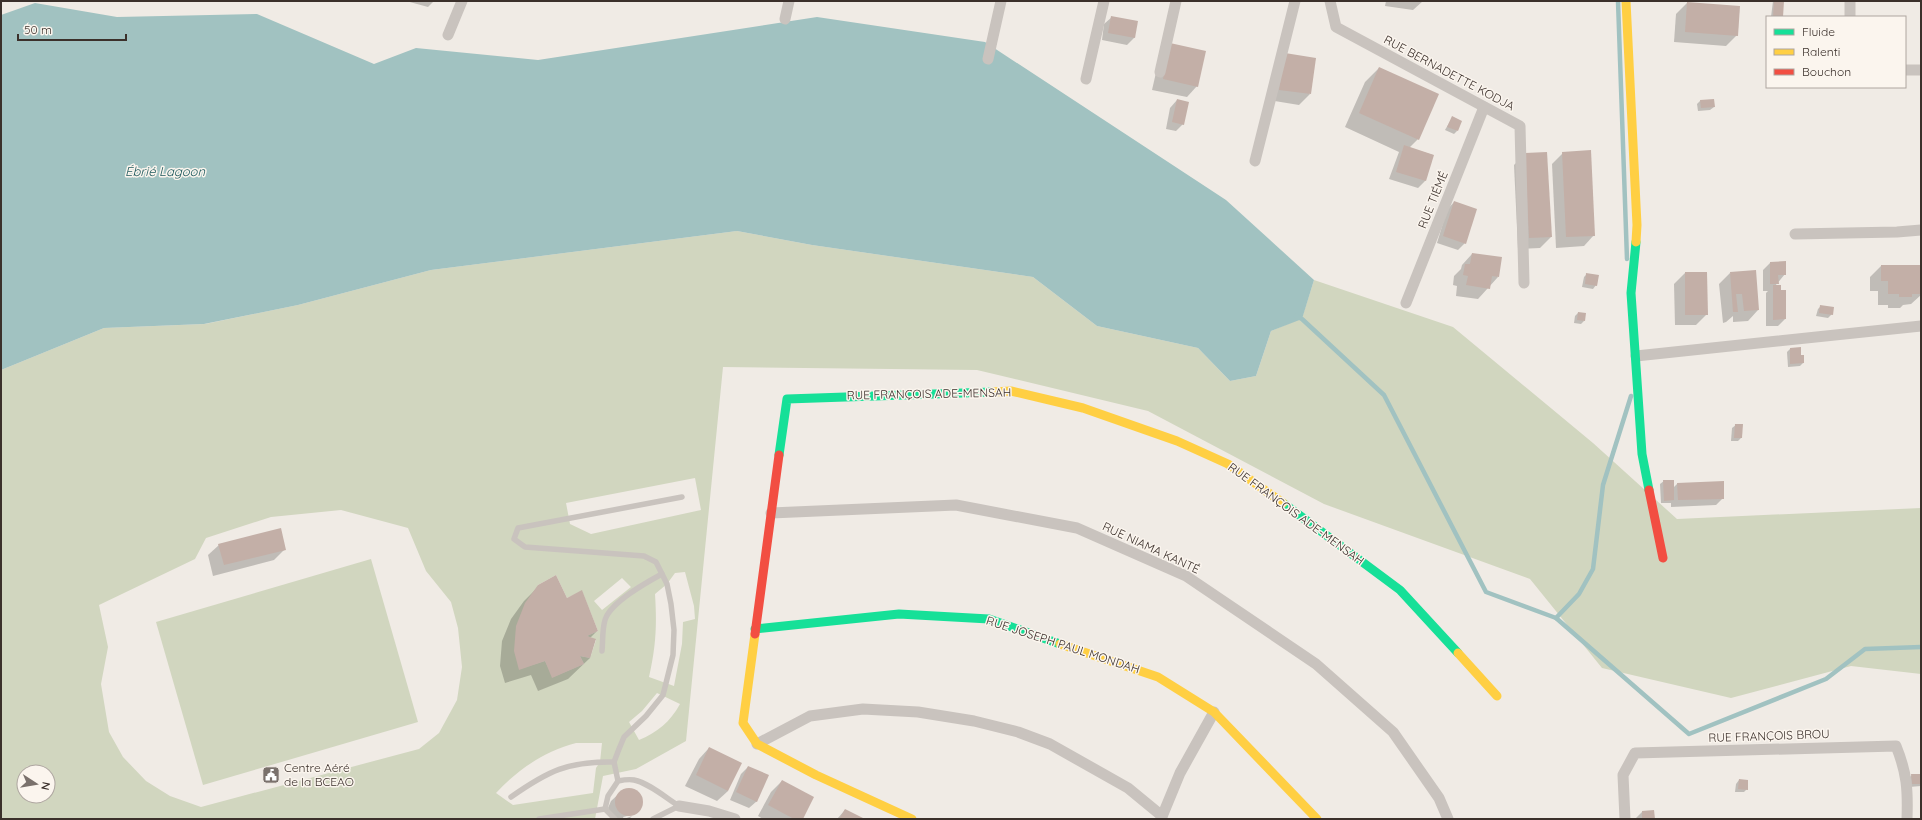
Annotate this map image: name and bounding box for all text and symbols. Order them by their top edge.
scale bar [18,16,126,42]
legend [1766,16,1906,88]
text: 50 m [24,22,52,37]
text: Fluide [1802,24,1835,39]
street label: RUE BERNADETTE KODJA [1381,32,1517,114]
text: Ralenti [1802,44,1840,59]
text: Bouchon [1802,64,1851,79]
water label: Ébrié Lagoon [125,163,205,179]
street label: RUE TIÉMÉ [1414,169,1451,231]
street label: RUE FRANÇOIS ADE-MENSAH [847,385,1011,402]
street label: RUE FRANÇOIS ADE-MENSAH [1225,459,1367,568]
street label: RUE NIAMA KANTÉ [1100,518,1202,577]
street label: RUE JOSEPH PAUL MONDAH [984,613,1142,676]
street label: RUE FRANÇOIS BROU [1708,726,1830,745]
place label: Centre Aéré de la BCEAO [284,760,354,789]
north arrow [16,764,56,804]
public building icon: Centre Aéré de la BCEAO [261,765,281,785]
text: N [38,781,53,791]

